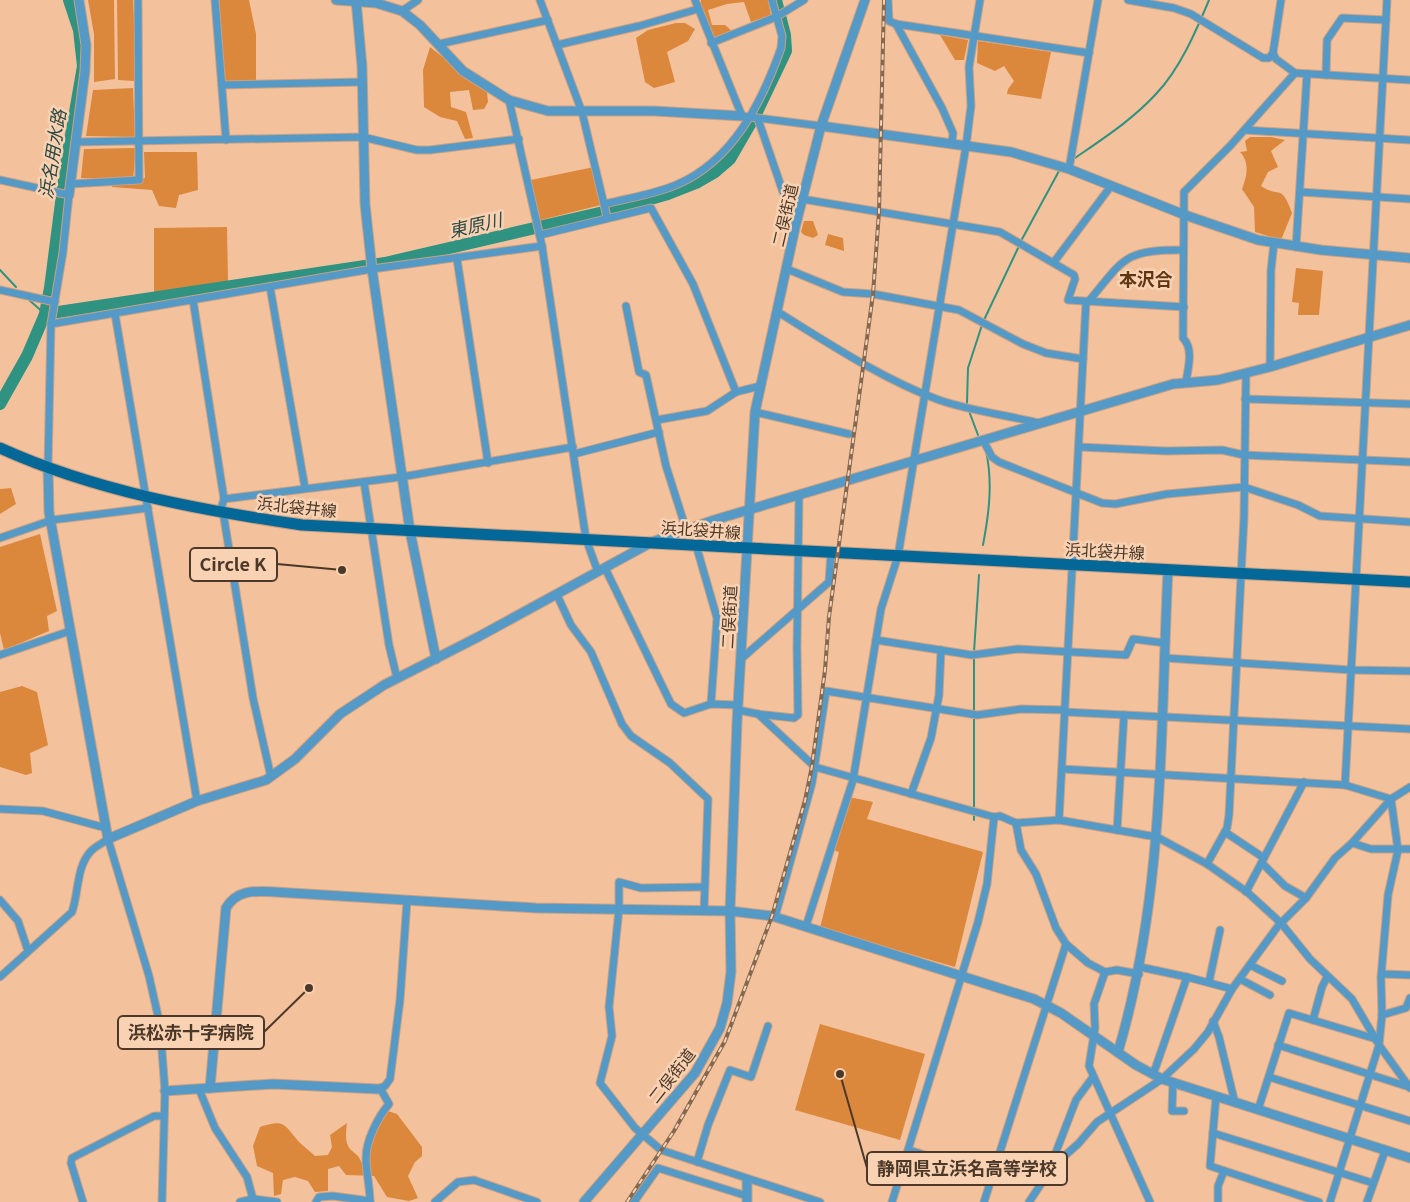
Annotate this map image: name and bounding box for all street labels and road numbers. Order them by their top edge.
street label: 二俣街道 [765,181,803,249]
street label: 浜北袋井線 [256,490,338,522]
street label: 浜北袋井線 [660,514,742,544]
street label: 浜北袋井線 [1064,536,1146,564]
street label: 二俣街道 [714,584,742,650]
street label: 二俣街道 [642,1042,700,1108]

